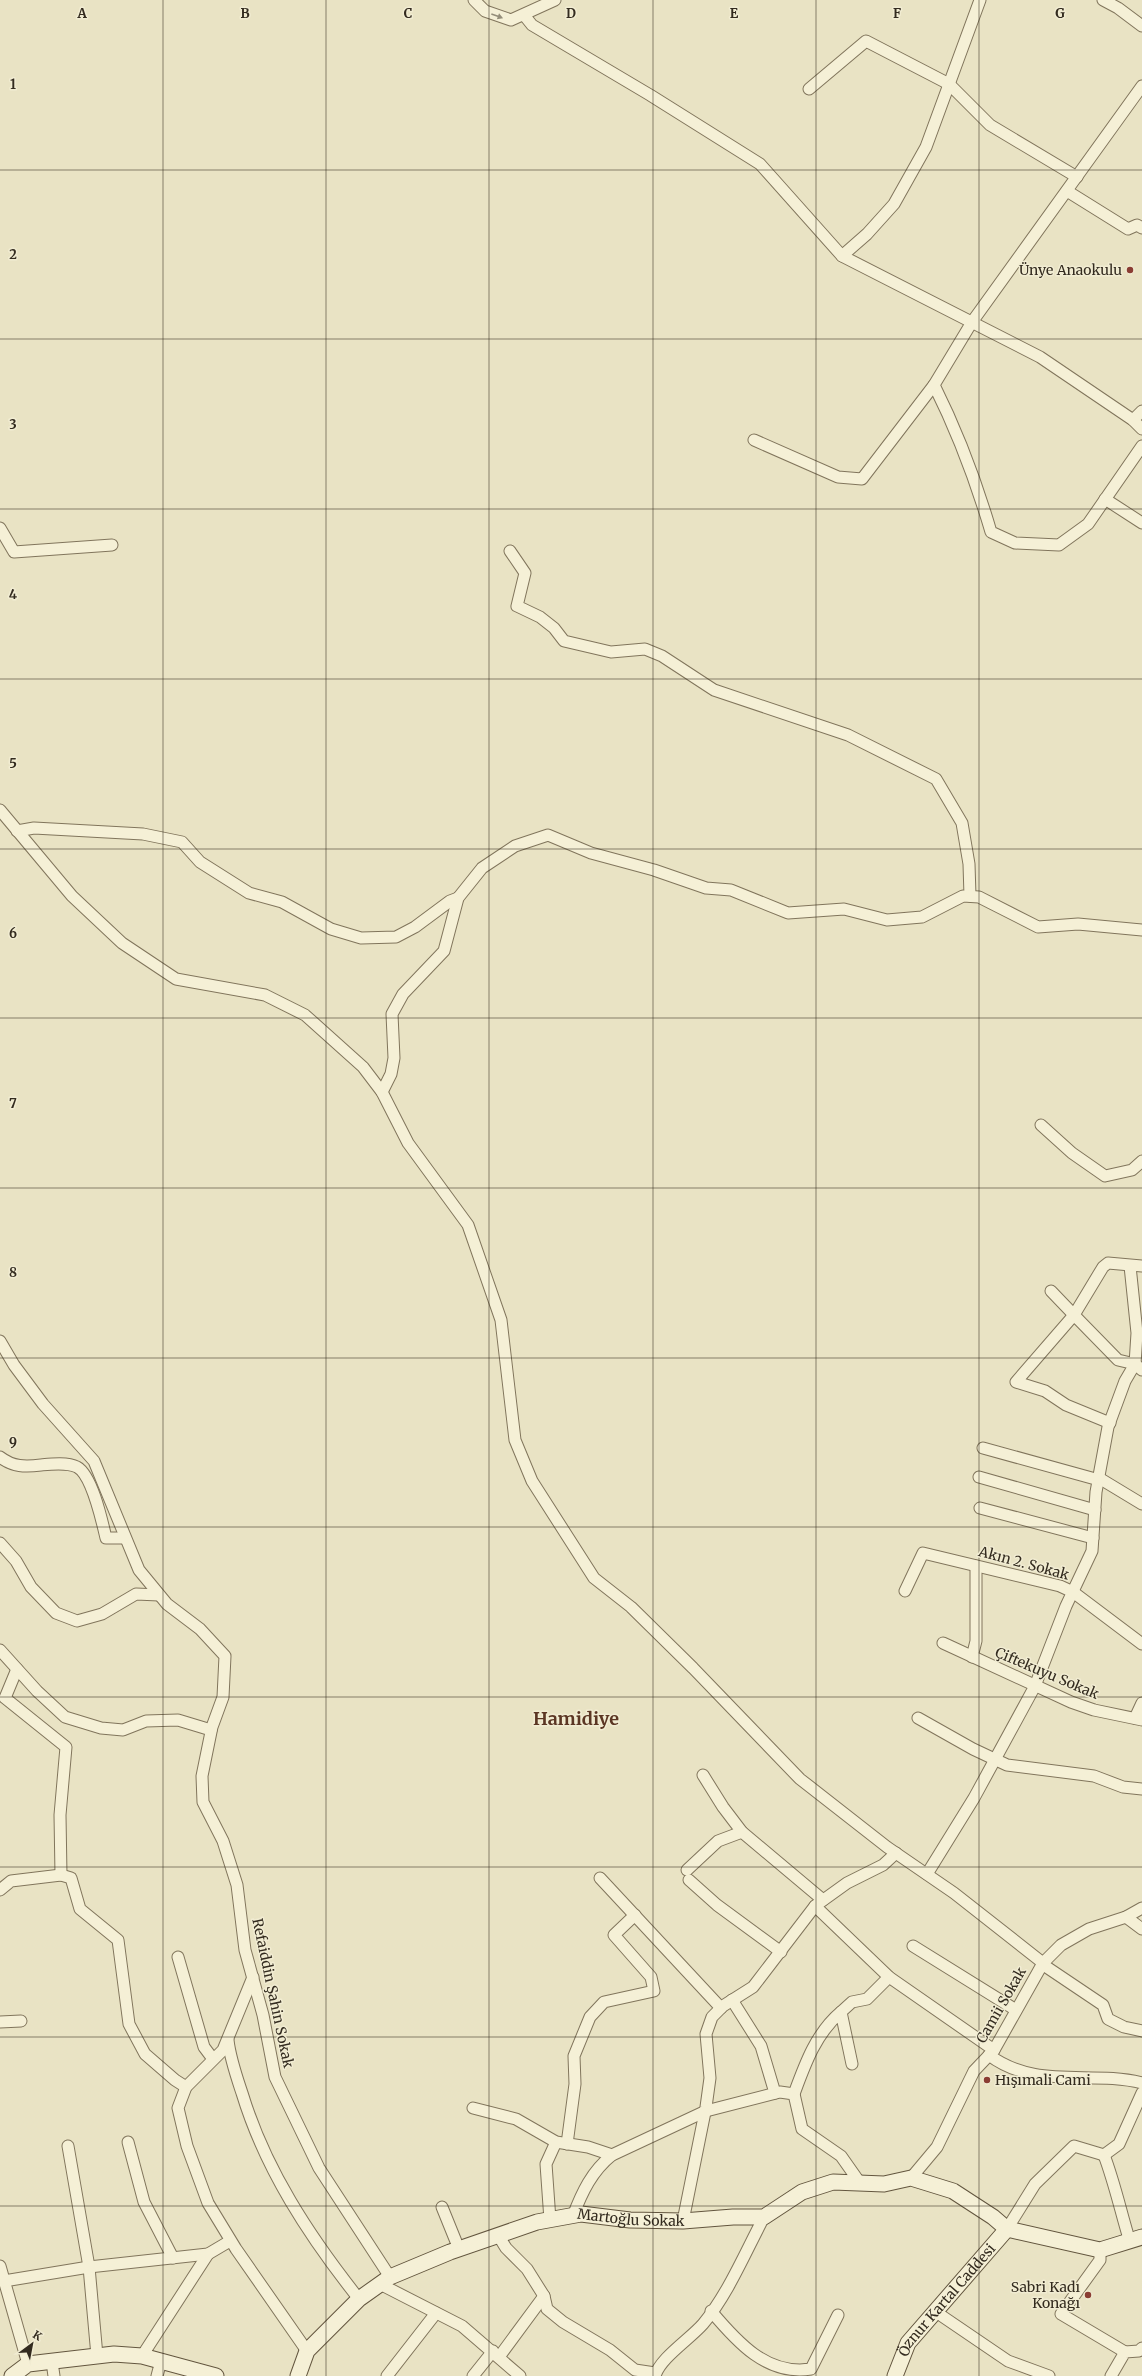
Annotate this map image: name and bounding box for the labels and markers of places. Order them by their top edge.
place label: Ünye Anaokulu [1019,261,1122,279]
marker: Ünye Anaokulu [1125,265,1135,275]
place label: Hışımali Cami [995,2071,1091,2089]
marker: Hışımali Cami [982,2075,992,2085]
place label: Sabri Kadı Konağı [1011,2278,1080,2312]
marker: Sabri Kadı Konağı [1083,2290,1093,2300]

